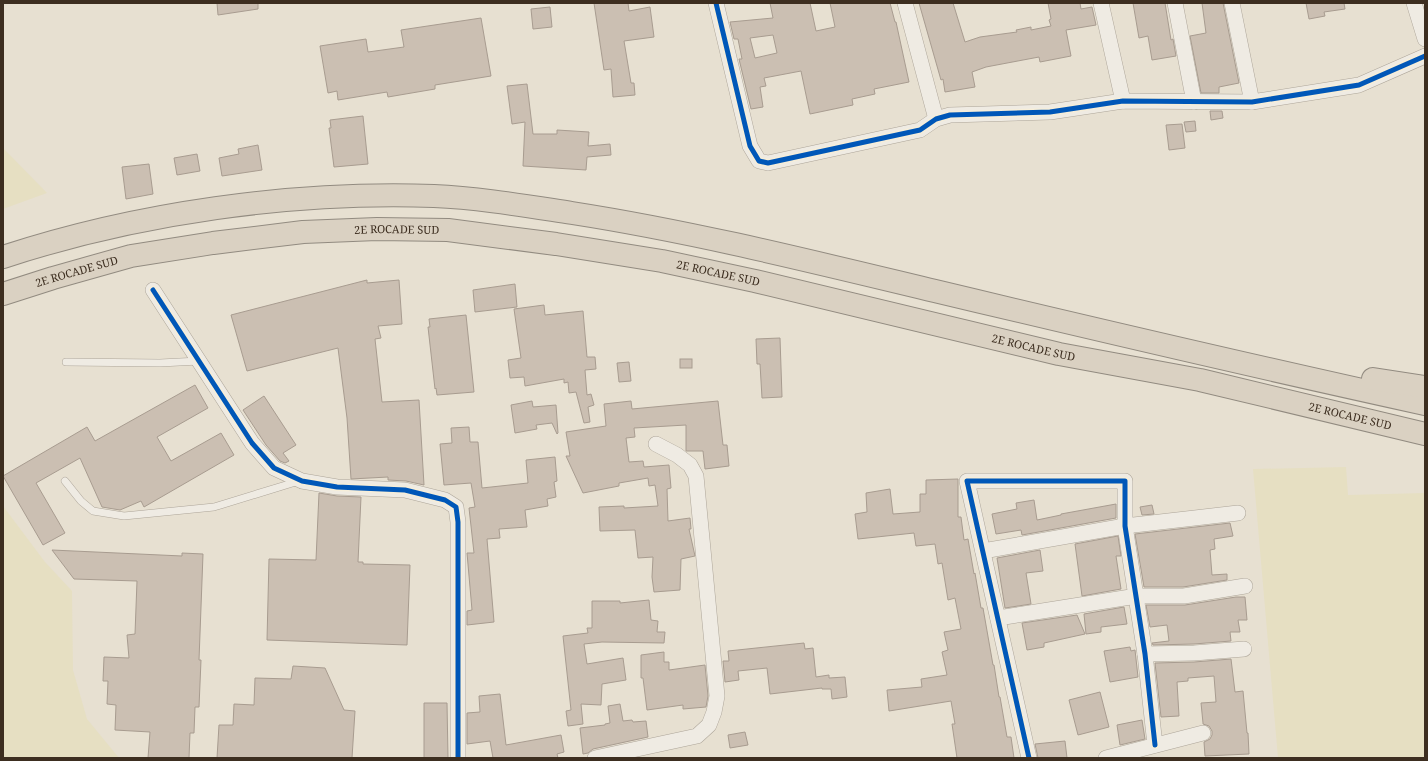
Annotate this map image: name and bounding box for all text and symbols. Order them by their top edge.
street label: 2E ROCADE SUD [354,221,439,237]
street label: 2E ROCADE SUD [33,252,119,290]
street label: 2E ROCADE SUD [675,256,762,289]
street label: 2E ROCADE SUD [990,330,1076,364]
street label: 2E ROCADE SUD [1307,398,1393,433]

